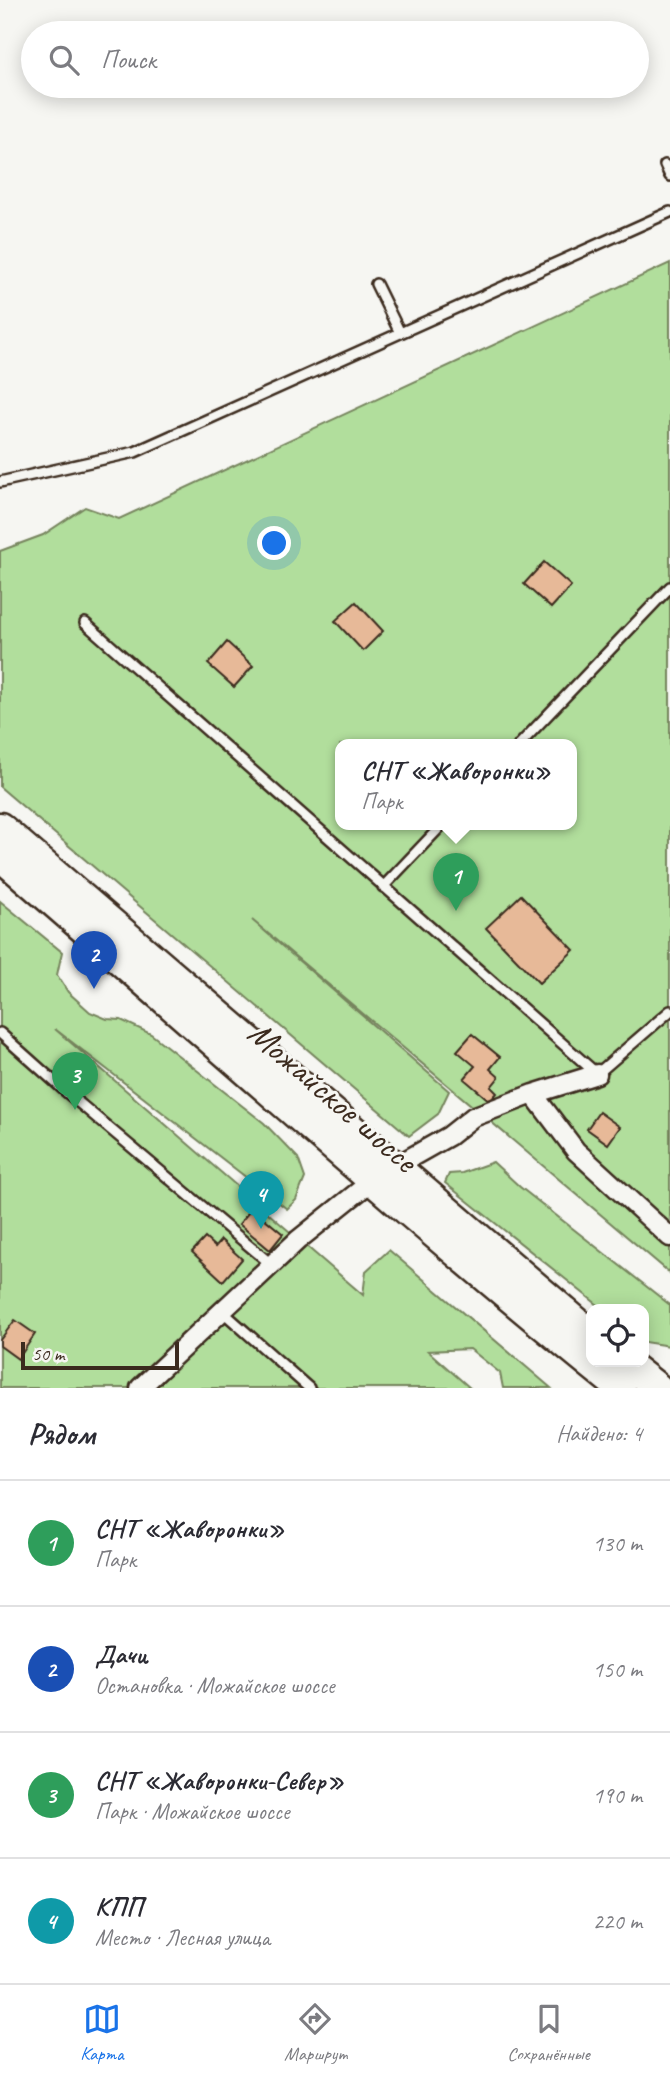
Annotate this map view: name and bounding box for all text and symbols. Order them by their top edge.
search box [21,21,649,98]
icon: search [45,41,83,79]
text: Поиск [101,43,156,76]
your location [257,526,291,560]
popup [335,739,577,830]
text: СНТ «Жаворонки» [361,754,551,787]
text: Парк [361,787,402,816]
pin: 1 [433,853,479,911]
pin: 2 [71,931,117,989]
street label: Можайское шоссе [239,1011,429,1184]
pin: 3 [52,1052,98,1110]
pin: 4 [238,1171,284,1229]
map controls [586,1304,649,1367]
button: locate [586,1304,649,1367]
scale bar [21,1339,178,1371]
text: 50 m [32,1342,64,1366]
text: Рядом [28,1415,95,1453]
text: Найдено: 4 [556,1419,642,1448]
text: СНТ «Жаворонки» [95,1512,284,1545]
text: 1 [46,1529,56,1558]
text: 130 m [593,1529,642,1558]
text: Парк [95,1545,136,1574]
text: Дачи [95,1638,148,1671]
text: 2 [46,1655,56,1684]
text: 150 m [593,1655,642,1684]
text: Остановка · Можайское шоссе [95,1671,334,1700]
text: СНТ «Жаворонки-Север» [95,1764,344,1797]
text: 3 [46,1781,56,1810]
text: 190 m [593,1781,642,1810]
text: Парк · Можайское шоссе [95,1797,289,1826]
text: КПП [95,1890,143,1923]
text: 4 [46,1907,56,1936]
text: 220 m [593,1907,642,1936]
text: Место · Лесная улица [95,1923,270,1952]
tab: Карта [80,2000,124,2066]
tab: Маршрут [284,2000,347,2066]
tab: Сохранённые [507,2000,590,2066]

